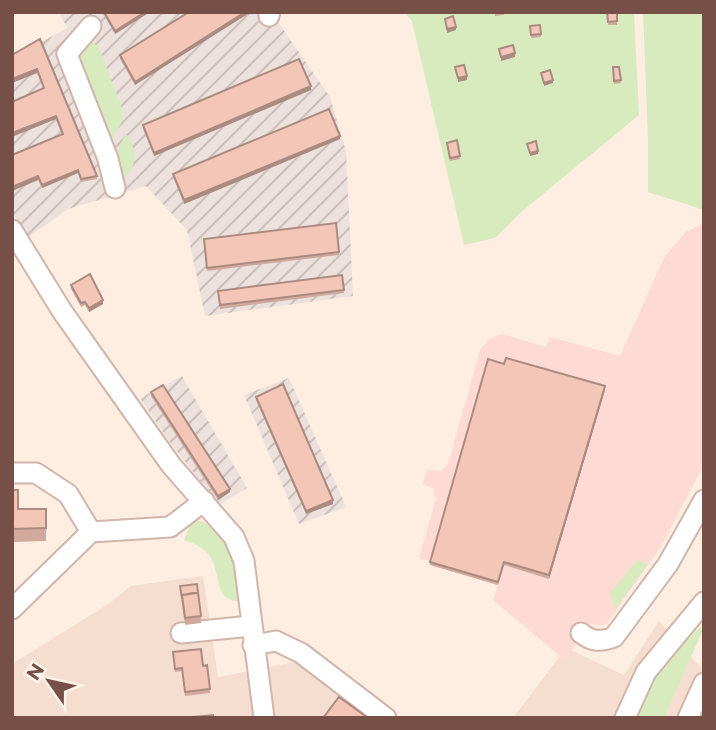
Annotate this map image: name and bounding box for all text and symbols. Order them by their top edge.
north arrow [14,646,84,716]
text: N [21,659,49,685]

